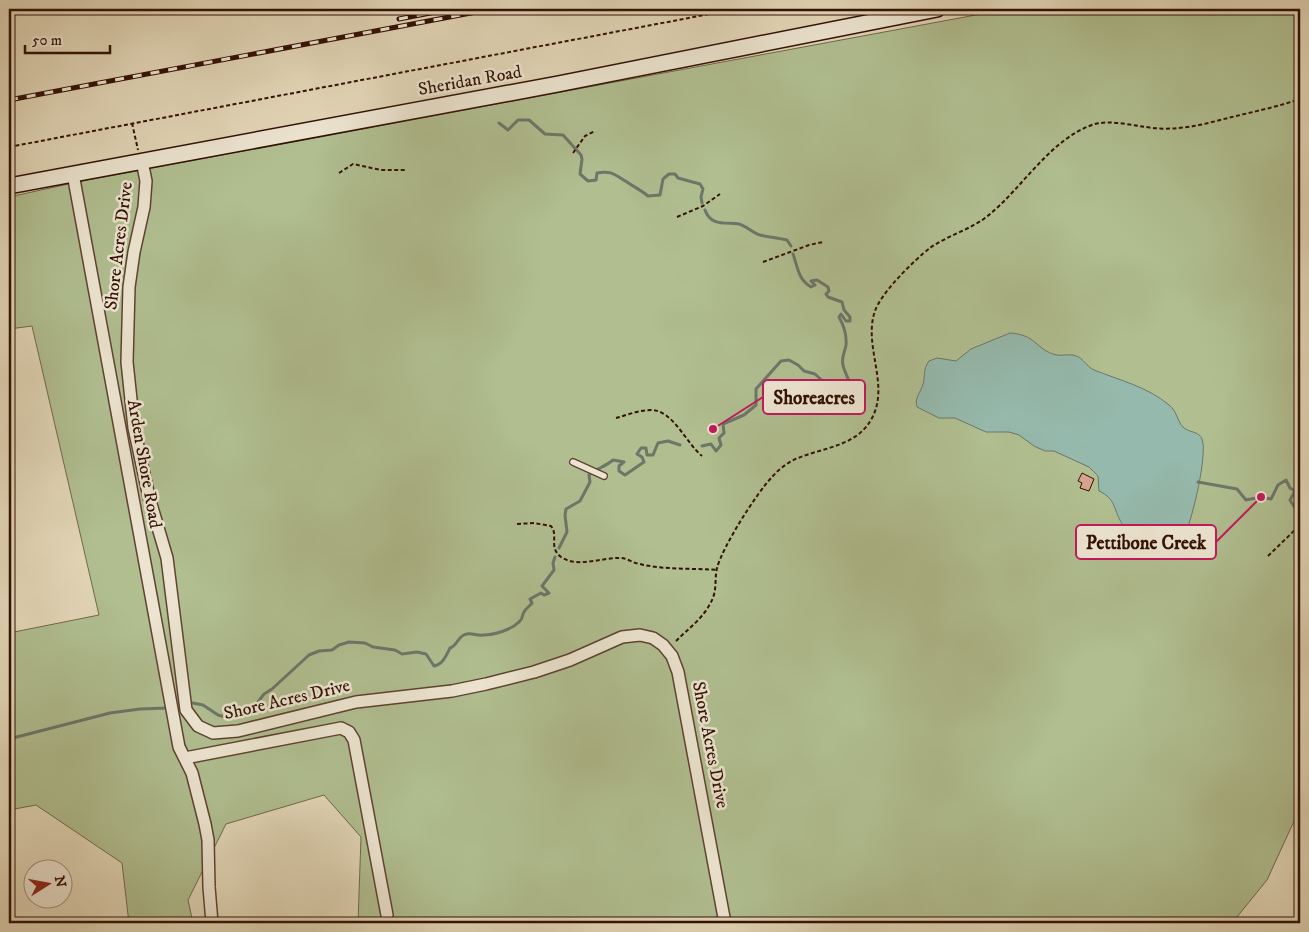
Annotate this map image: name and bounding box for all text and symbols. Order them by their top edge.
scale bar [25,22,110,54]
text: 50 m [32,31,62,50]
street label: Sheridan Road [416,61,524,101]
street label: Shore Acres Drive [100,181,138,311]
callout: Shoreacres [763,380,865,414]
text: Shoreacres [773,387,855,410]
street label: Arden Shore Road [122,398,166,530]
callout: Pettibone Creek [1076,525,1216,559]
text: Pettibone Creek [1086,532,1207,555]
street label: Shore Acres Drive [222,675,352,725]
street label: Shore Acres Drive [687,680,733,810]
north arrow [22,860,72,910]
text: N [50,874,70,890]

